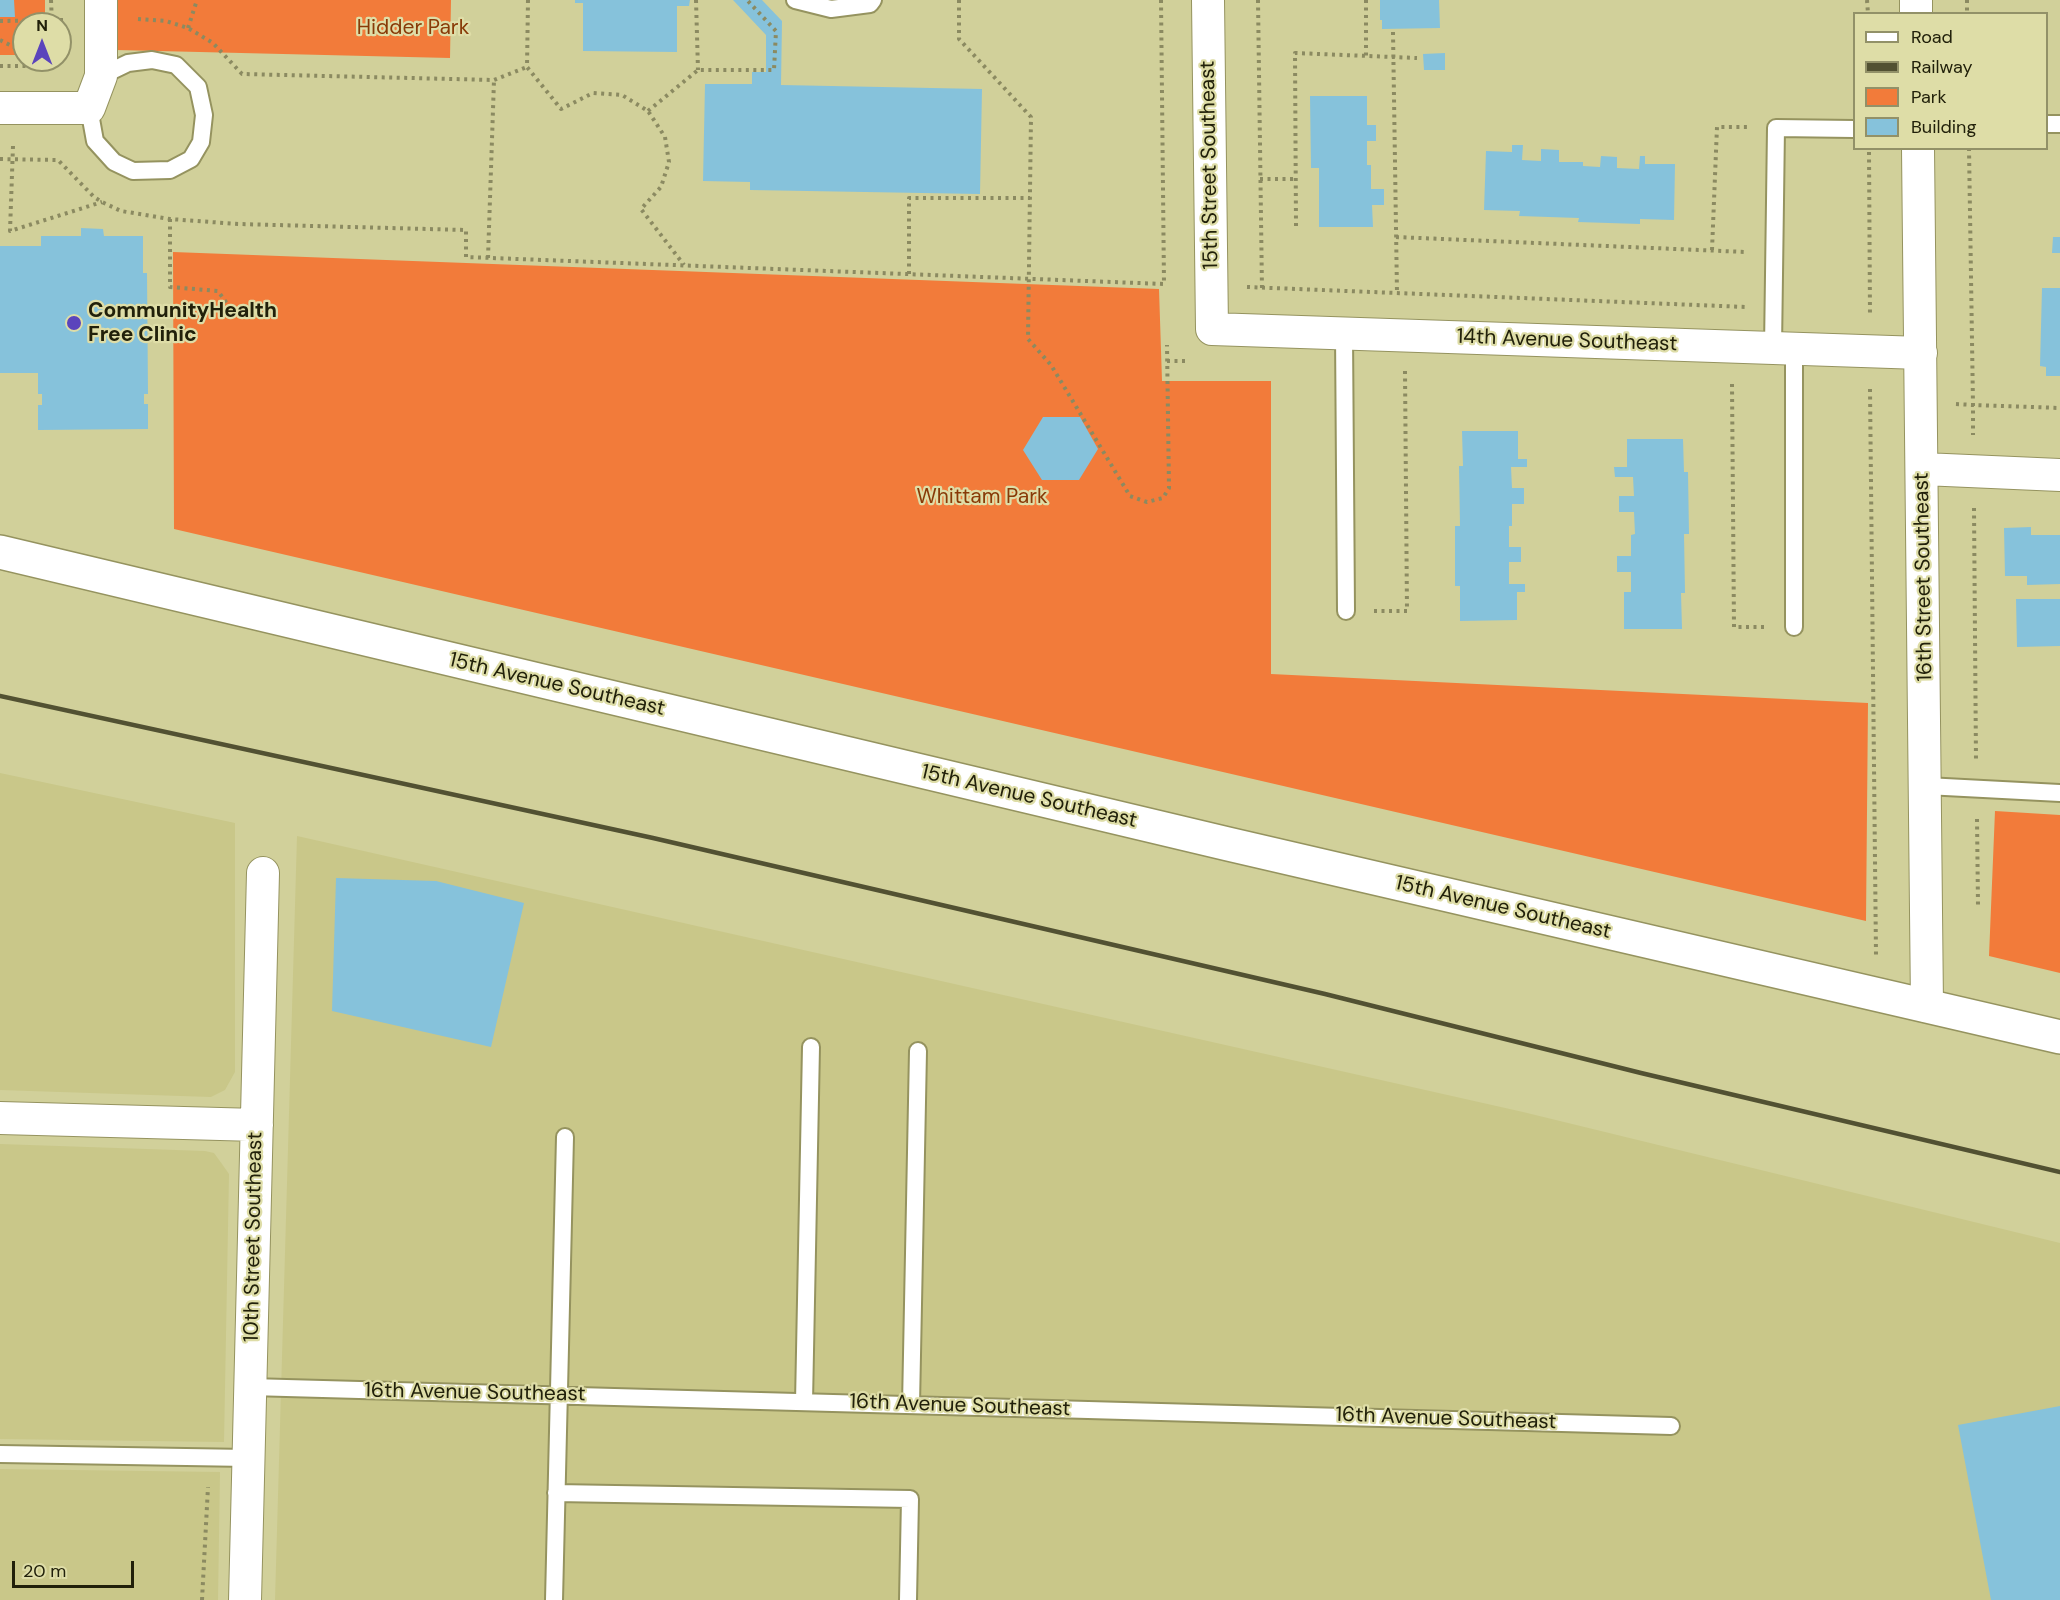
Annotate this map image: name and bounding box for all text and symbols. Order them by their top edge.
north arrow [12,12,72,72]
legend [1853,12,2048,150]
text: N [36,15,48,36]
park label: Hidder Park [357,15,469,41]
text: Road [1911,25,1953,49]
text: Railway [1911,55,1973,79]
street label: 15th Street Southeast [1196,60,1224,270]
text: Park [1911,85,1947,109]
text: Building [1911,115,1976,139]
place label: CommunityHealth Free Clinic [88,298,277,348]
marker: CommunityHealth Free Clinic [65,314,83,332]
street label: 14th Avenue Southeast [1456,325,1678,357]
street label: 16th Street Southeast [1910,472,1938,682]
park label: Whittam Park [916,484,1048,510]
street label: 15th Avenue Southeast [447,648,667,722]
street label: 15th Avenue Southeast [919,760,1139,834]
street label: 15th Avenue Southeast [1393,871,1613,945]
street label: 10th Street Southeast [240,1132,268,1342]
street label: 16th Avenue Southeast [364,1378,586,1408]
street label: 16th Avenue Southeast [849,1390,1071,1422]
street label: 16th Avenue Southeast [1335,1403,1557,1435]
scale bar [15,1549,136,1587]
text: 20 m [23,1559,66,1583]

